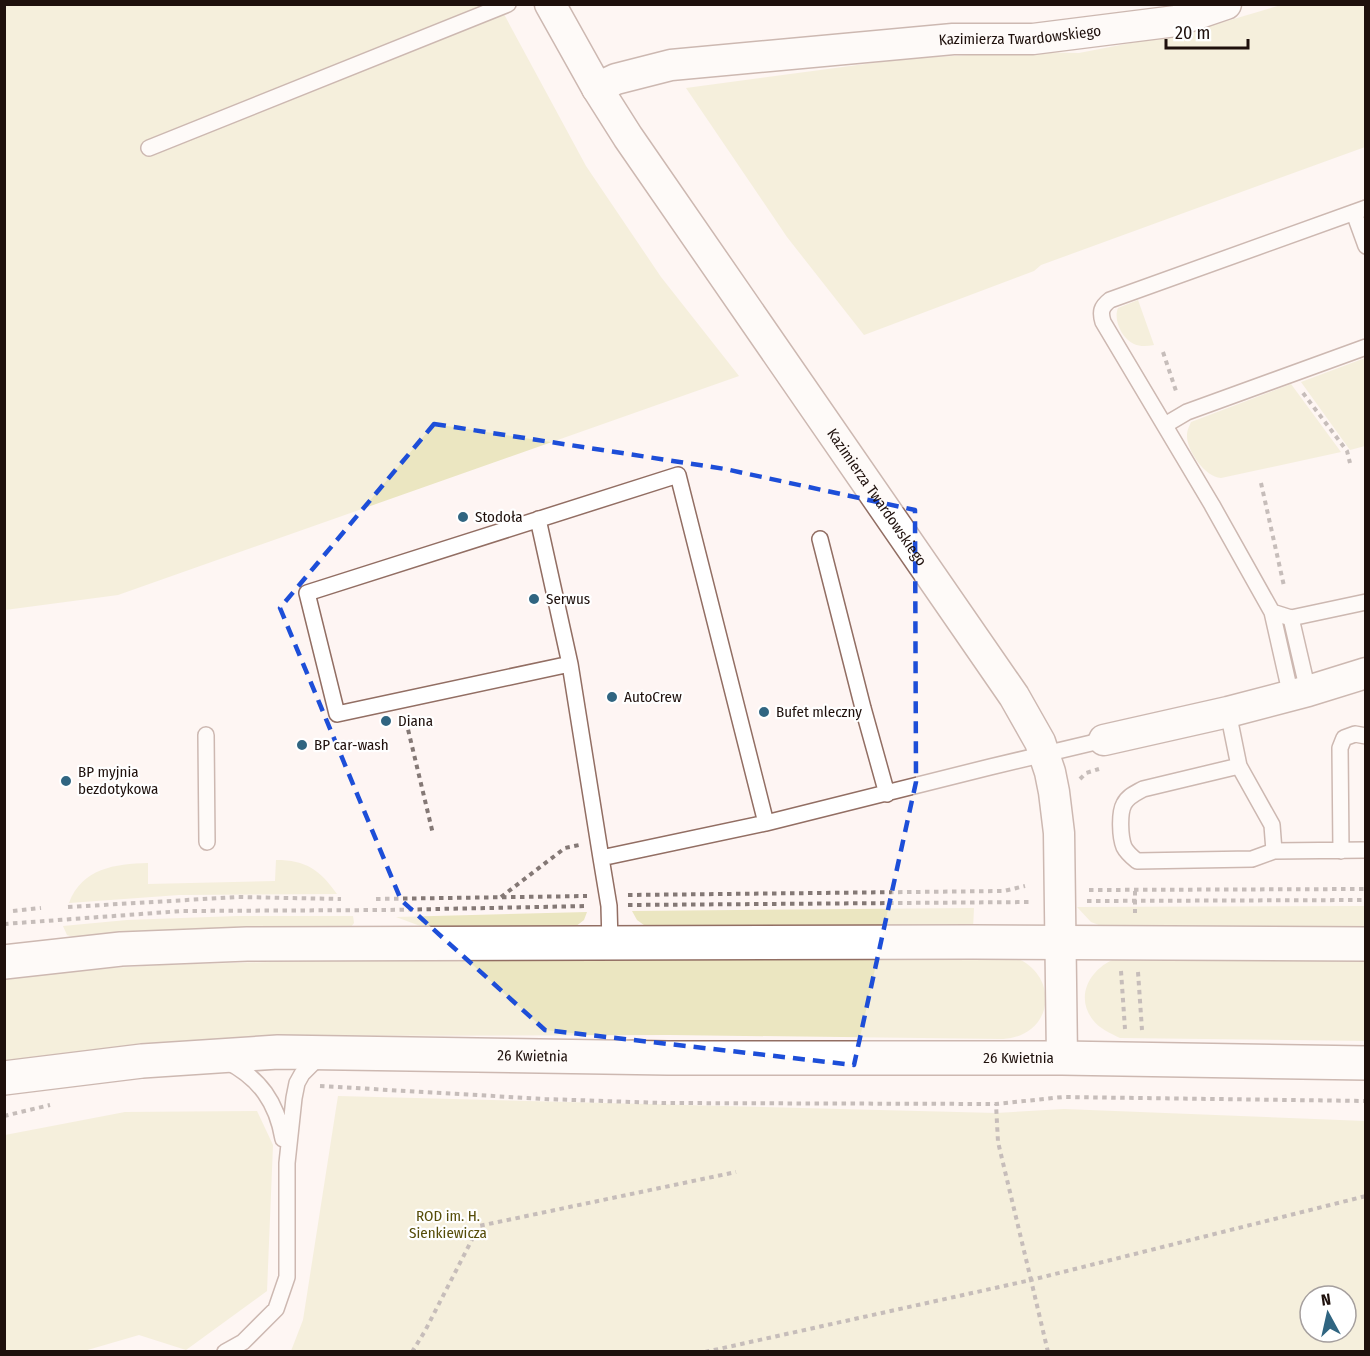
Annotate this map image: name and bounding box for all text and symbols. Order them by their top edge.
scale bar [1166,12,1248,50]
street label: Kazimierza Twardowskiego [938,22,1102,49]
text: 20 m [1175,22,1210,44]
street label: Kazimierza Twardowskiego [823,425,930,569]
place label: Stodoła [475,508,523,526]
marker: Stodoła [456,510,470,524]
place label: Serwus [546,590,590,608]
marker: Serwus [527,592,541,606]
place label: AutoCrew [624,688,682,706]
marker: AutoCrew [605,690,619,704]
place label: Bufet mleczny [776,703,862,721]
marker: Bufet mleczny [757,705,771,719]
place label: Diana [398,712,433,730]
marker: Diana [379,714,393,728]
place label: BP car-wash [314,736,389,754]
marker: BP car-wash [295,738,309,752]
place label: BP myjnia bezdotykowa [78,763,158,798]
marker: BP myjnia bezdotykowa [59,774,73,788]
street label: 26 Kwietnia [497,1046,568,1065]
street label: 26 Kwietnia [983,1049,1054,1067]
park label: ROD im. H. Sienkiewicza [409,1207,487,1242]
north arrow [1298,1284,1358,1344]
text: N [1320,1290,1332,1310]

